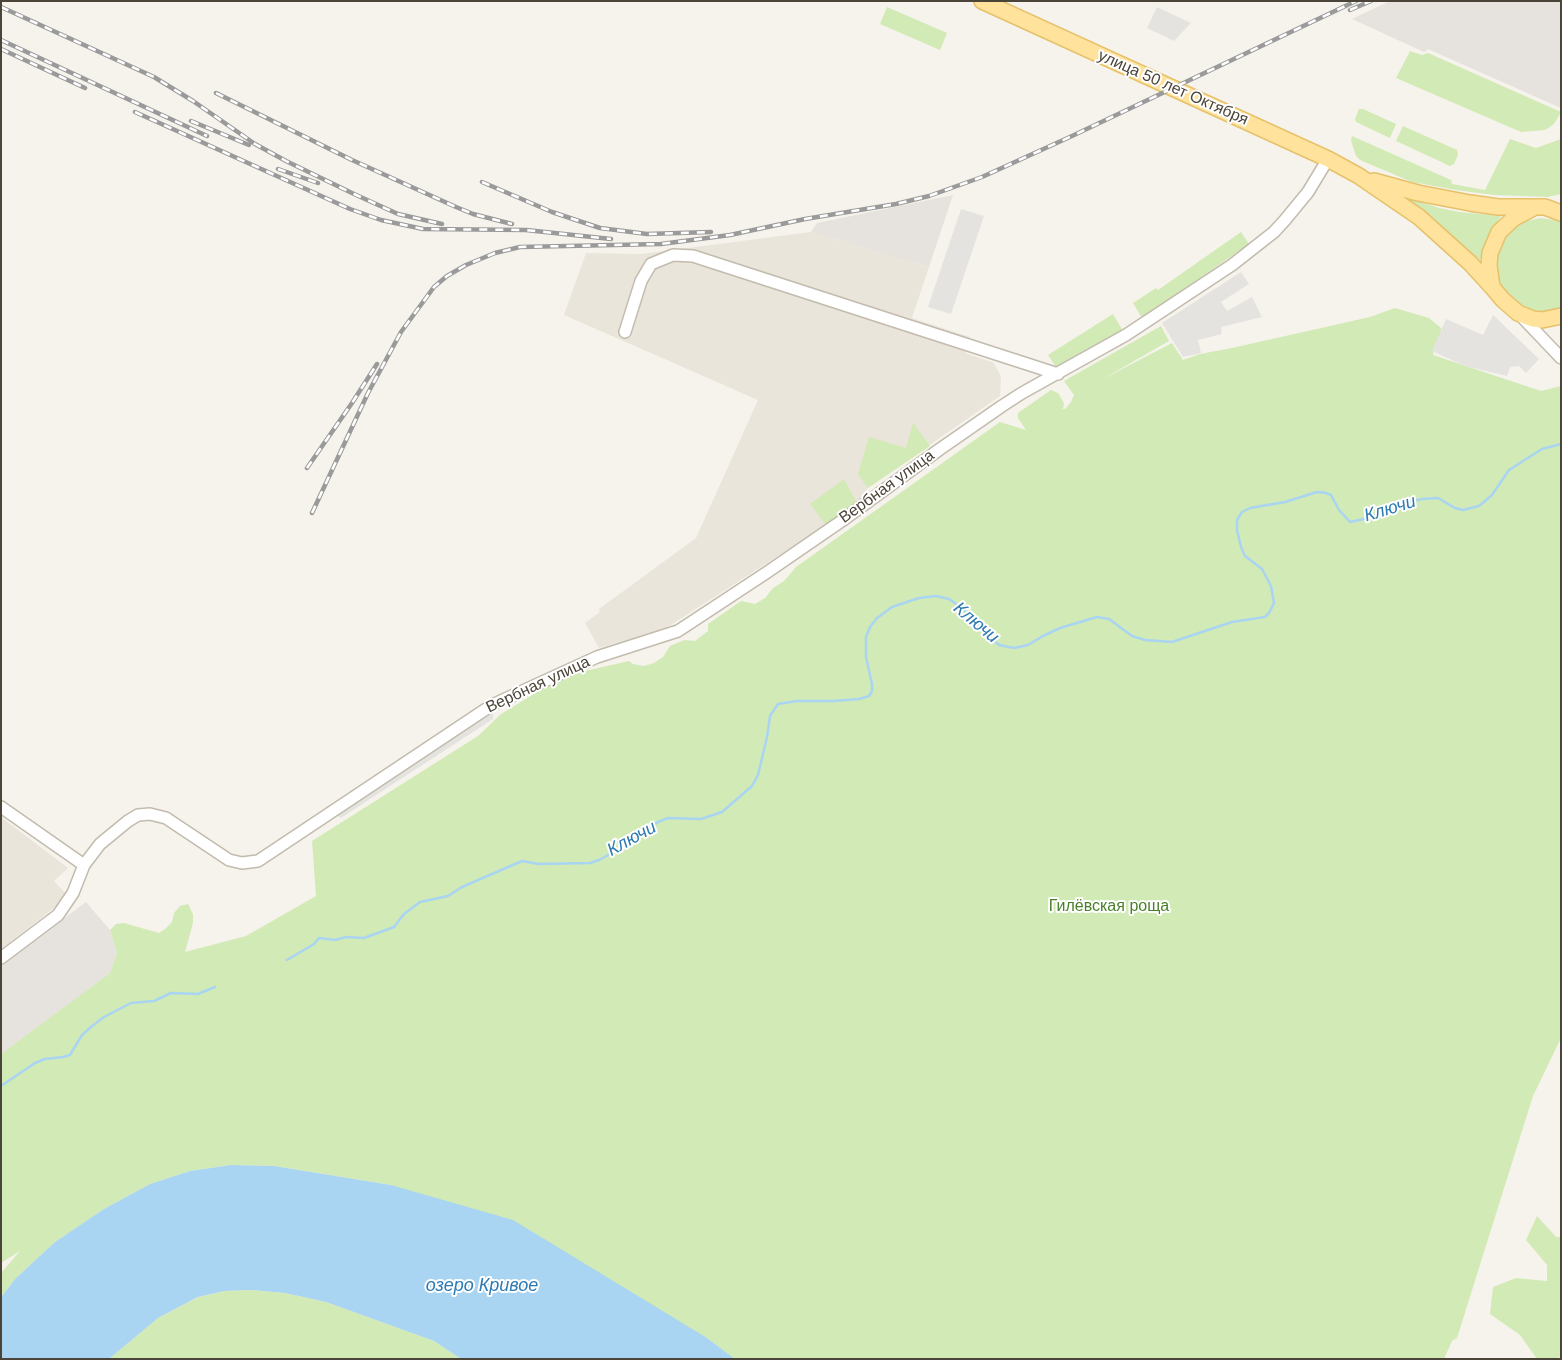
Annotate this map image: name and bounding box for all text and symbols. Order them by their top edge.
street label: улица 50 лет Октября [1095,46,1251,130]
street label: Вербная улица [836,446,938,528]
water label: Ключи [1362,491,1418,527]
water label: Ключи [949,598,1003,648]
street label: Вербная улица [483,653,593,717]
water label: Ключи [604,817,660,861]
park label: Гилёвская роща [1049,897,1169,917]
water label: озеро Кривое [426,1275,538,1297]

